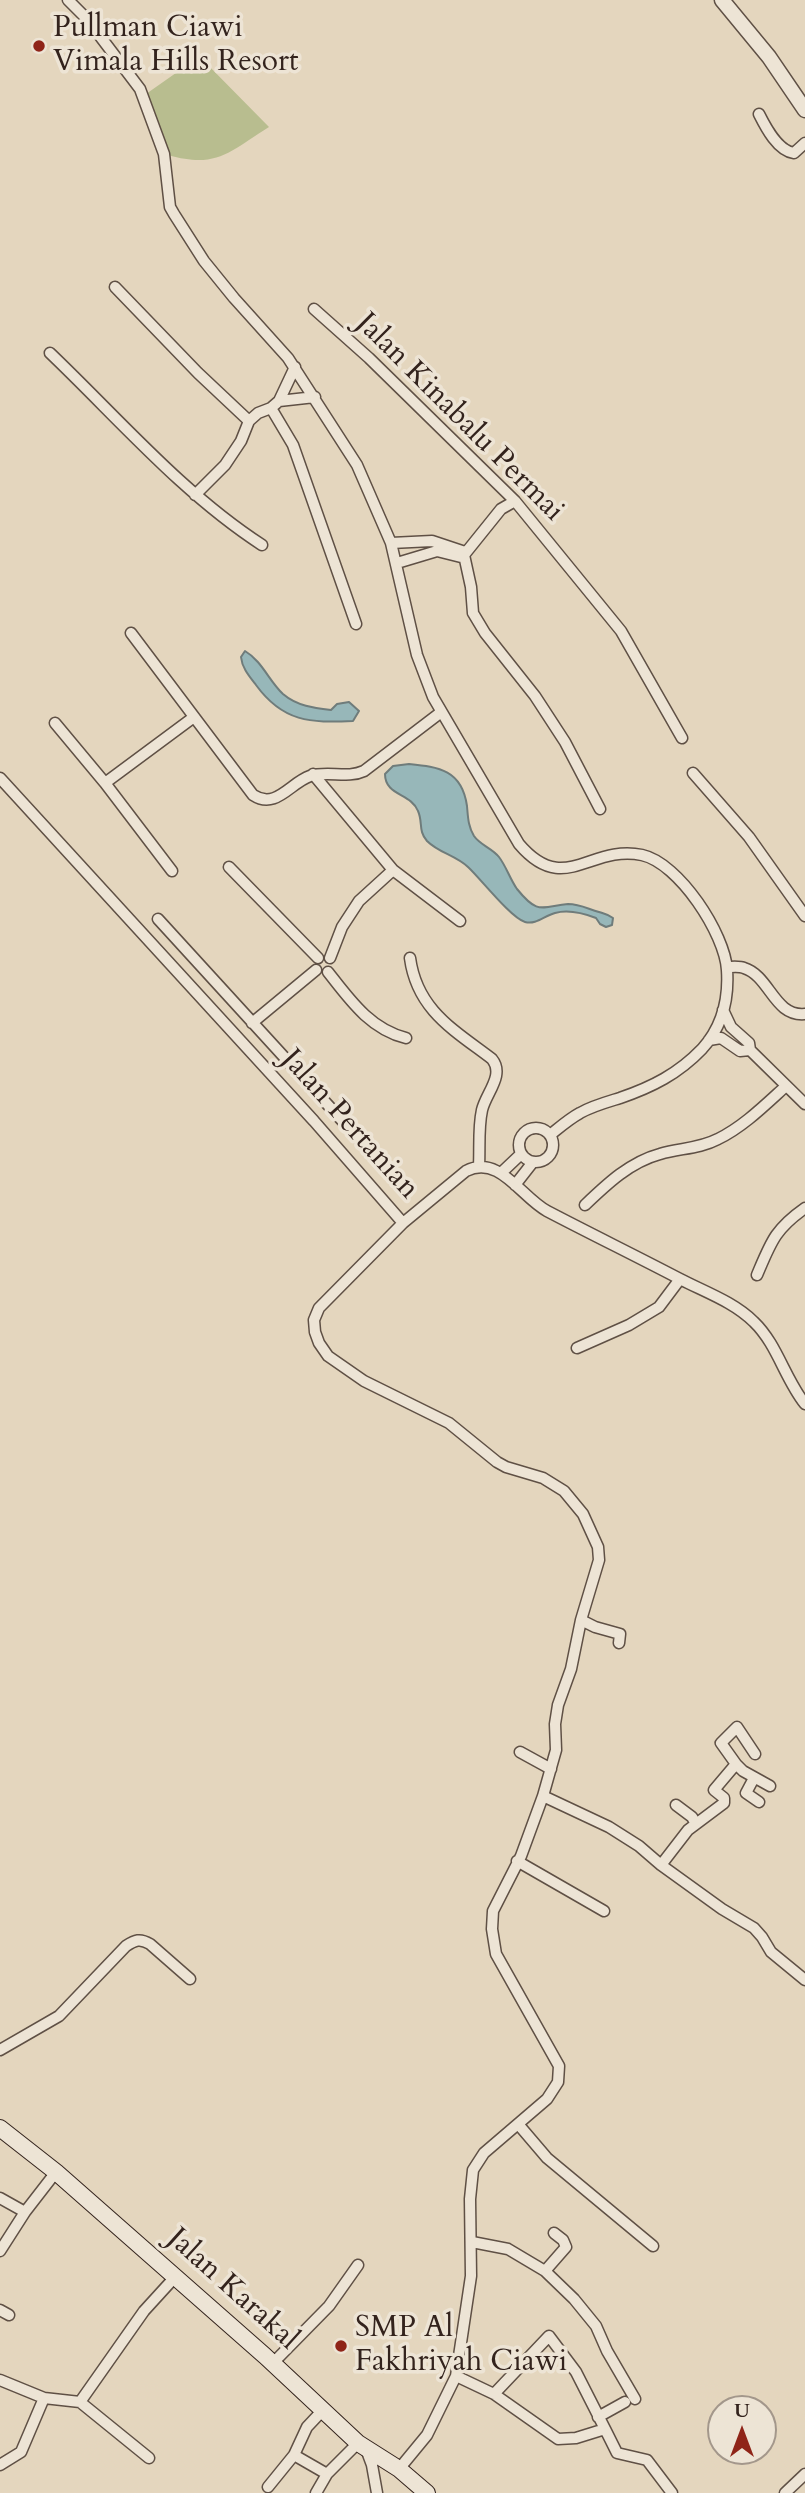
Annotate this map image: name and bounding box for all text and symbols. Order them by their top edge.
place label: Pullman Ciawi Vimala Hills Resort [53,11,298,82]
marker: Pullman Ciawi Vimala Hills Resort [31,38,47,54]
street label: Jalan Kinabalu Permai [347,306,571,530]
street label: Jalan Pertanian [272,1043,426,1207]
street label: Jalan Karakal [159,2222,305,2358]
place label: SMP Al Fakhriyah Ciawi [355,2311,567,2382]
marker: SMP Al Fakhriyah Ciawi [333,2338,349,2354]
north arrow [707,2395,777,2465]
text: U [734,2398,750,2424]

